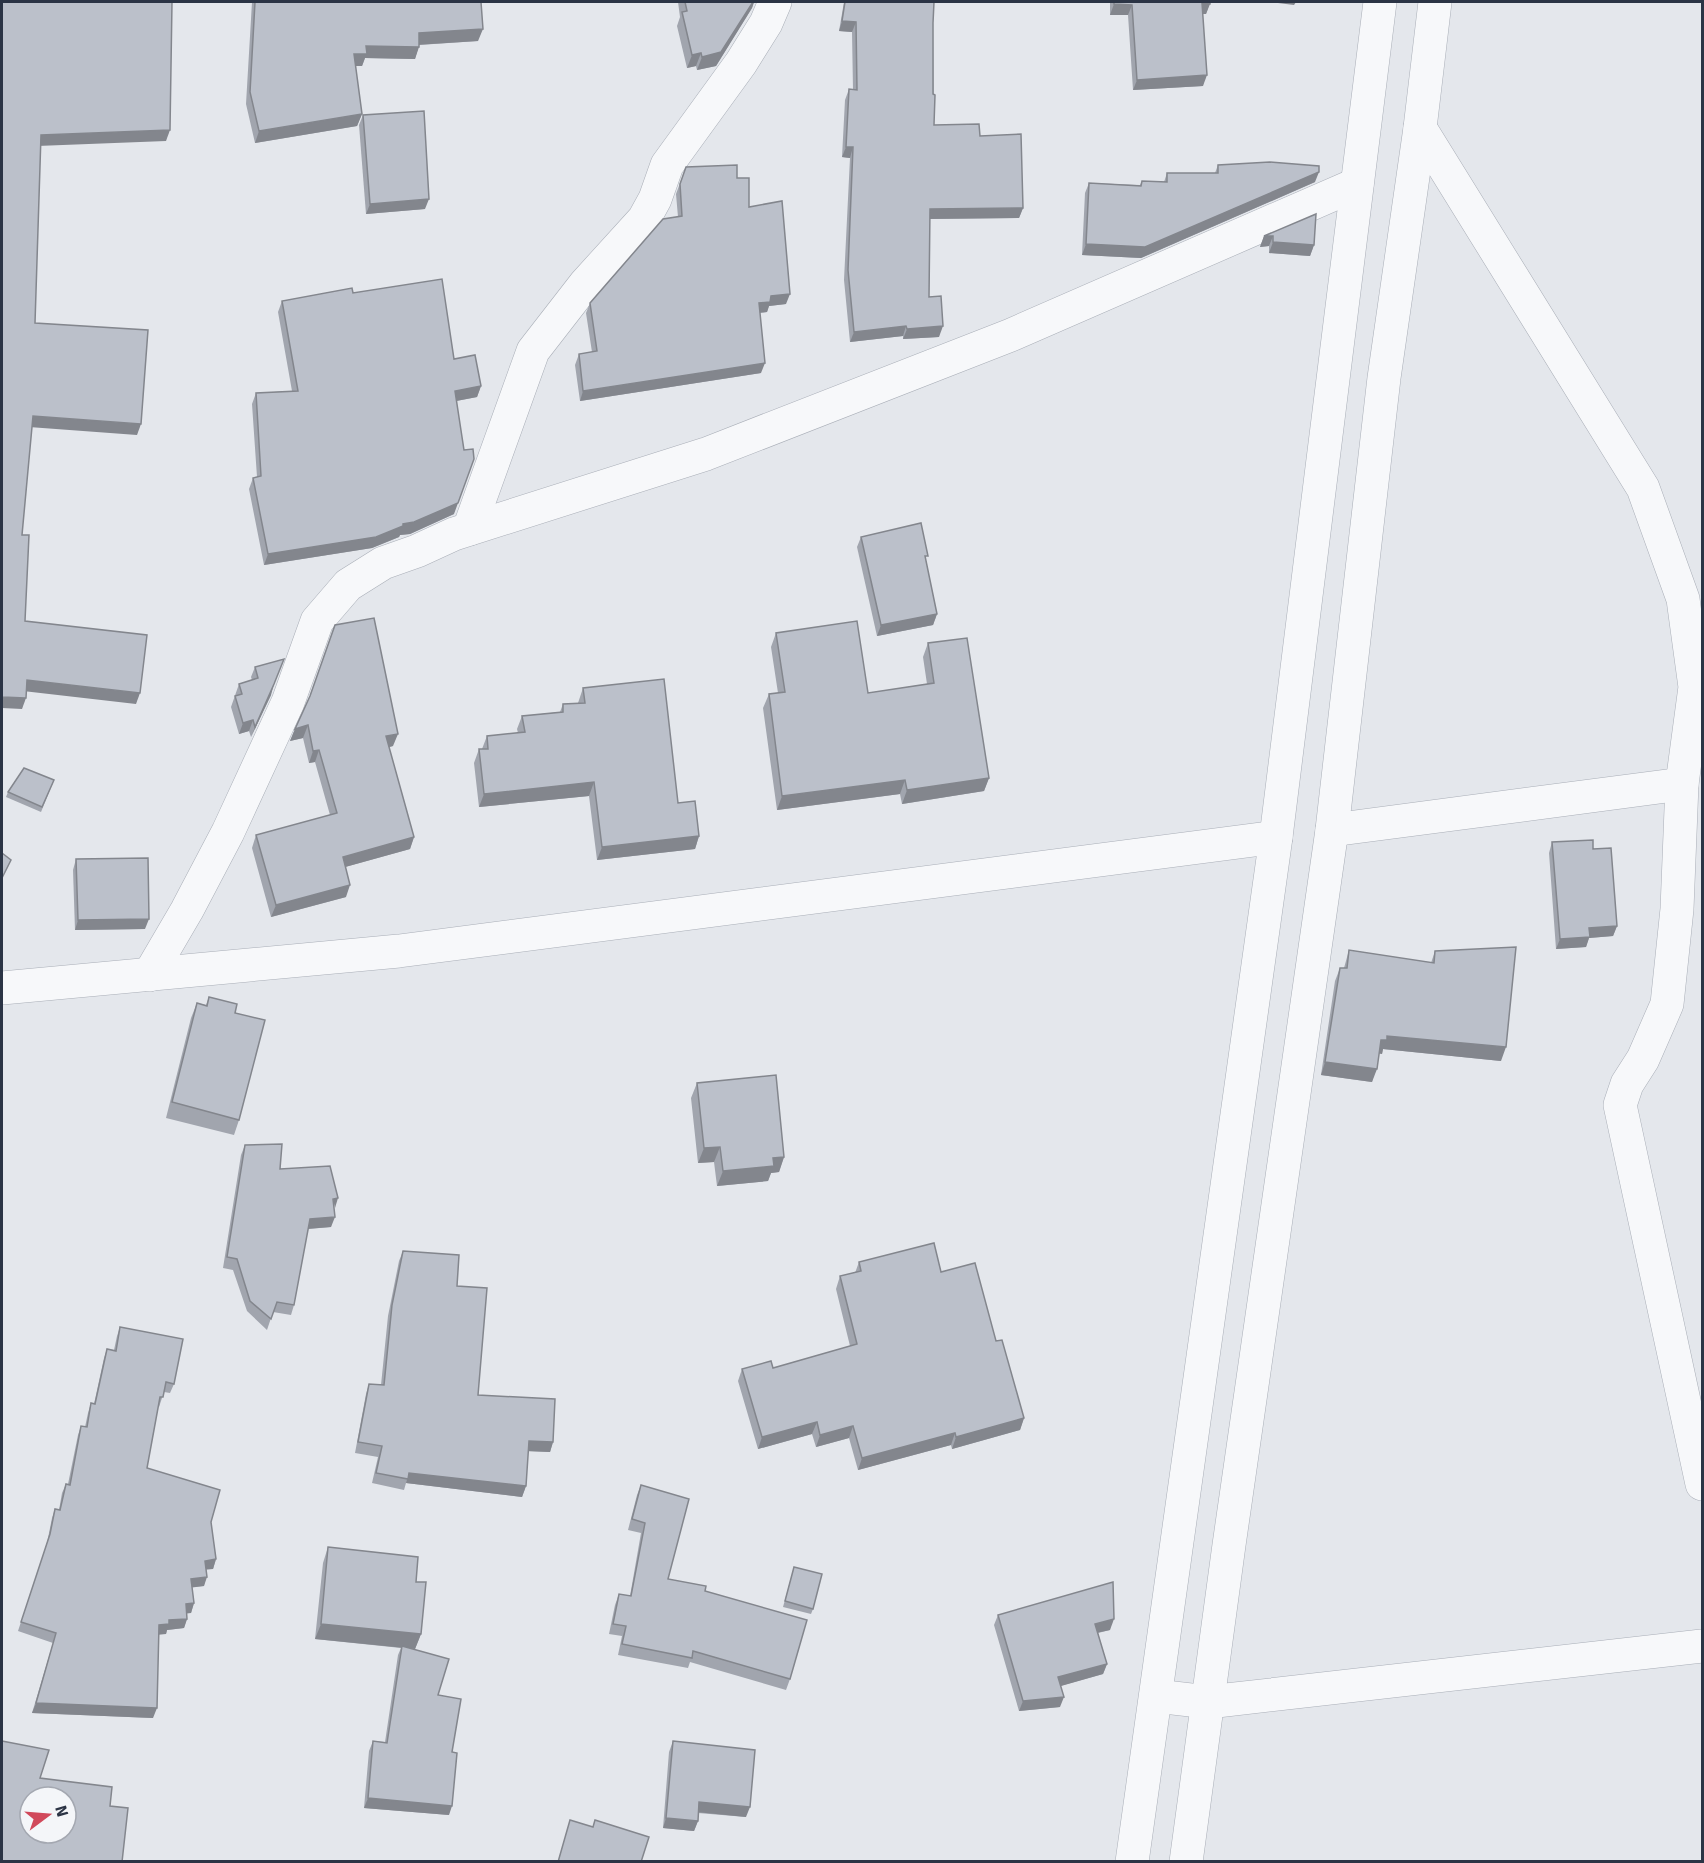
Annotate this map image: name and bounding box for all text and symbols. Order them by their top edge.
north arrow [18,1785,78,1845]
text: N [50,1803,73,1819]

